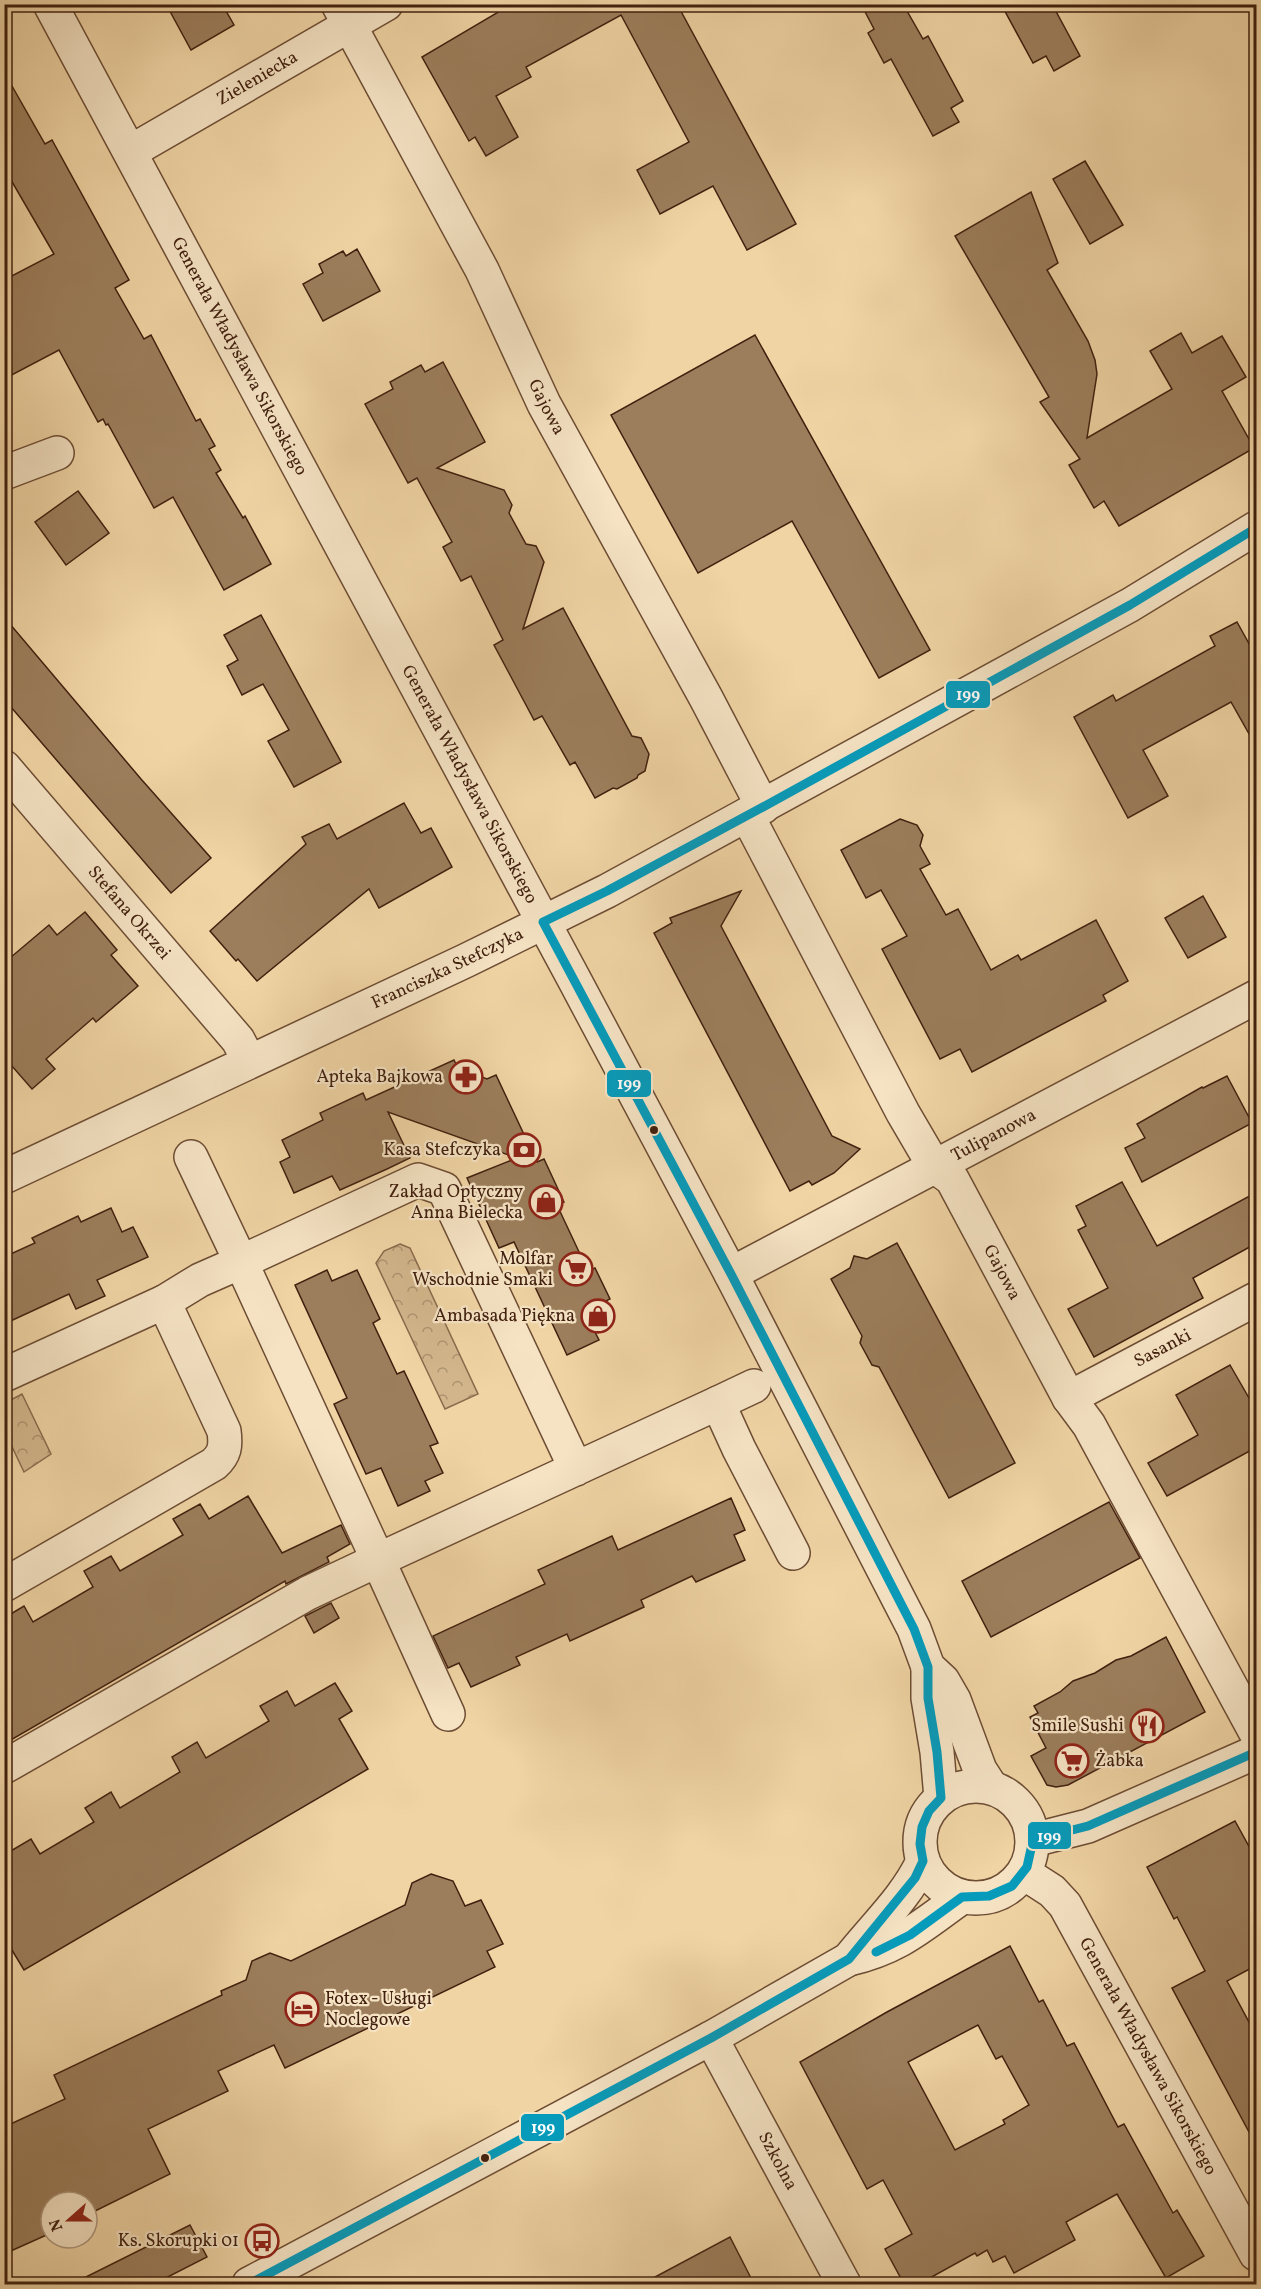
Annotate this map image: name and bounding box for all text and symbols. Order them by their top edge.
street label: Zieleniecka [212,45,303,112]
street label: Generała Władysława Sikorskiego [165,233,314,480]
street label: Gajowa [522,375,571,440]
street label: Generała Władysława Sikorskiego [395,661,544,908]
line badge: 199 [945,680,991,709]
text: 199 [956,685,980,707]
street label: Stefana Okrzei [82,860,176,965]
street label: Franciszka Stefczyka [367,922,528,1016]
pharmacy icon: Apteka Bajkowa [448,1059,484,1095]
place label: Apteka Bajkowa [317,1065,443,1090]
line badge: 199 [606,1069,652,1098]
text: 199 [617,1074,641,1096]
street label: Tulipanowa [947,1103,1041,1168]
unlabelled marker [648,1124,660,1136]
bank icon: Kasa Stefczyka [506,1132,542,1168]
place label: Kasa Stefczyka [383,1138,501,1163]
place label: Zakład Optyczny Anna Bielecka [389,1180,523,1226]
shop icon: Zakład Optyczny Anna Bielecka [528,1184,564,1220]
street label: Gajowa [977,1240,1027,1305]
place label: Molfar Wschodnie Smaki [412,1247,553,1293]
supermarket icon: Molfar Wschodnie Smaki [558,1251,594,1287]
shop icon: Ambasada Piękna [580,1298,616,1334]
place label: Ambasada Piękna [434,1304,575,1329]
street label: Sasanki [1130,1323,1196,1374]
restaurant icon: Smile Sushi [1129,1708,1165,1744]
place label: Smile Sushi [1031,1714,1124,1739]
supermarket icon: Żabka [1054,1743,1090,1779]
place label: Żabka [1095,1749,1144,1774]
line badge: 199 [1027,1821,1072,1850]
text: 199 [1037,1827,1061,1849]
street label: Generała Władysława Sikorskiego [1073,1933,1223,2180]
place label: Fotex - Usługi Noclegowe [325,1987,432,2033]
hotel icon: Fotex - Usługi Noclegowe [284,1991,320,2027]
line badge: 199 [520,2113,565,2142]
text: 199 [531,2118,555,2140]
street label: Szkolna [752,2127,804,2195]
unlabelled marker [479,2152,491,2164]
north arrow [39,2190,99,2250]
text: N [44,2215,69,2234]
bus stop icon: Ks. Skorupki 01 [244,2223,280,2259]
place label: Ks. Skorupki 01 [118,2229,239,2254]

